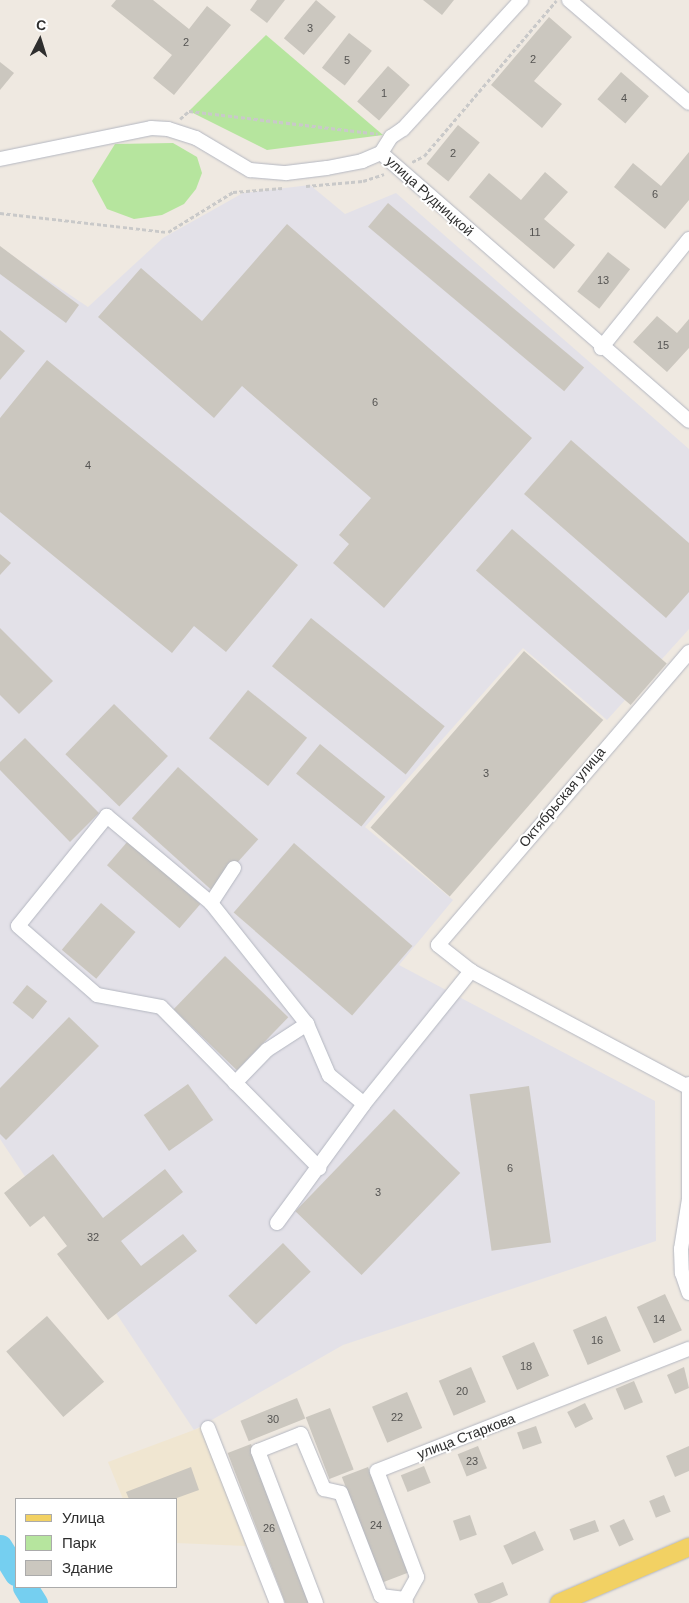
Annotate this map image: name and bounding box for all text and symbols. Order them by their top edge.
north arrow [15,15,65,65]
text: С [36,17,47,33]
house number: 3 [307,21,313,35]
house number: 2 [183,35,189,49]
house number: 2 [530,52,536,66]
house number: 5 [344,53,350,67]
house number: 1 [381,86,387,100]
house number: 4 [621,91,627,105]
house number: 2 [450,146,456,160]
street label: улица Рудницкой [383,152,477,240]
house number: 6 [652,187,658,201]
house number: 11 [529,225,541,239]
house number: 13 [597,273,609,287]
house number: 15 [657,338,669,352]
house number: 6 [372,395,378,409]
house number: 4 [85,458,91,472]
street label: Октябрьская улица [515,744,609,850]
house number: 3 [483,766,489,780]
house number: 6 [507,1161,513,1175]
house number: 3 [375,1185,381,1199]
house number: 32 [87,1230,99,1244]
house number: 14 [653,1312,665,1326]
house number: 16 [591,1333,603,1347]
house number: 18 [520,1359,532,1373]
house number: 20 [456,1384,468,1398]
house number: 22 [391,1410,403,1424]
street label: улица Старкова [415,1410,517,1462]
house number: 30 [267,1412,279,1426]
house number: 23 [466,1454,478,1468]
legend [15,1498,178,1588]
text: Улица [62,1509,105,1526]
house number: 24 [370,1518,382,1532]
house number: 26 [263,1521,275,1535]
text: Парк [62,1534,96,1551]
text: Здание [62,1559,113,1576]

